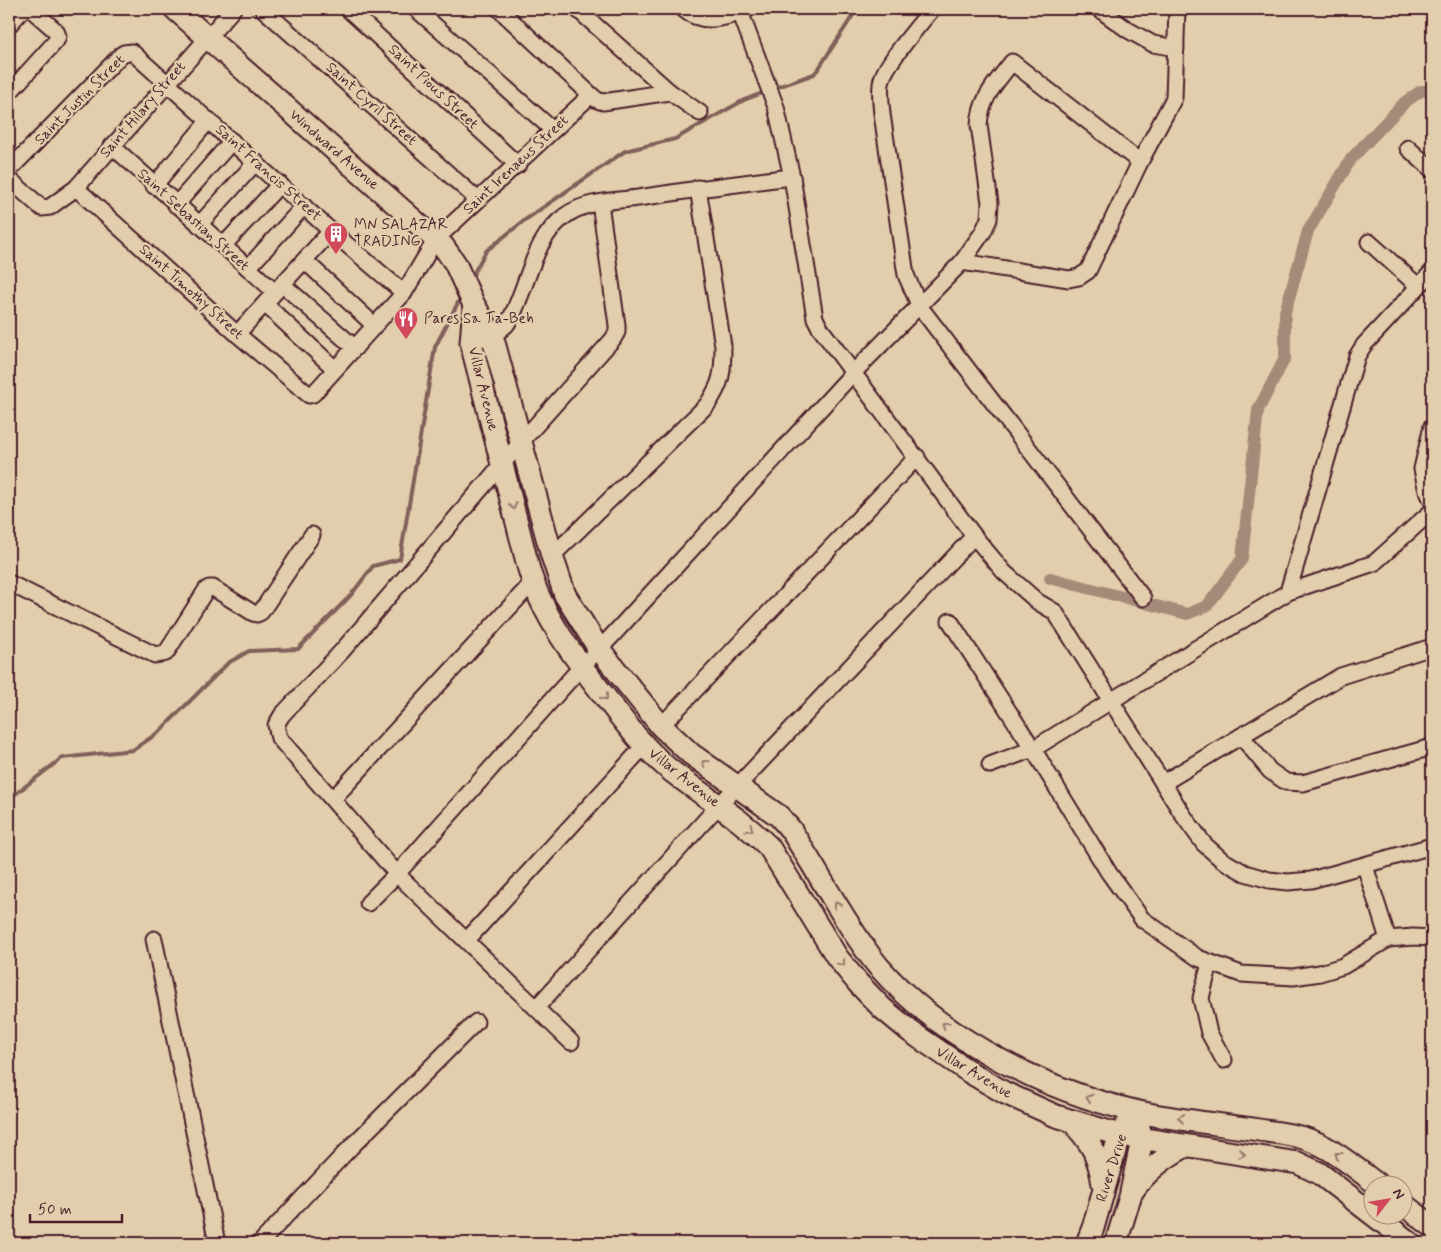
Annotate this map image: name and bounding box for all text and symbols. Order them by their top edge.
street label: Saint Pious Street [384,40,483,134]
street label: Saint Justin Street [30,50,130,150]
street label: Saint Hilary Street [96,57,191,162]
street label: Saint Cyril Street [321,58,421,150]
street label: Windward Avenue [285,105,383,195]
street label: Saint Irenaeus Street [459,111,573,219]
street label: Saint Francis Street [211,120,325,226]
street label: Saint Sebastian Street [133,164,254,276]
place label: MN SALAZAR TRADING [354,215,449,252]
building icon: MN SALAZAR TRADING [323,221,349,255]
street label: Saint Timothy Street [135,240,248,344]
restaurant icon: Pares Sa Ta-Beh [393,306,419,340]
place label: Pares Sa Ta-Beh [424,309,534,329]
street label: Villar Avenue [463,345,503,433]
one-way arrow [507,502,517,510]
one-way arrow [600,691,608,700]
street label: Villar Avenue [644,744,724,812]
one-way arrow [702,761,711,769]
one-way arrow [744,824,753,832]
one-way arrow [834,901,844,910]
one-way arrow [836,957,845,966]
one-way arrow [942,1022,951,1030]
street label: Villar Avenue [932,1042,1016,1104]
one-way arrow [1085,1093,1094,1103]
one-way arrow [1177,1114,1185,1124]
street label: River Drive [1092,1131,1132,1204]
one-way arrow [1239,1148,1247,1159]
one-way arrow [1334,1152,1344,1161]
north arrow [1364,1174,1414,1224]
text: N [1388,1185,1408,1202]
scale bar [30,1192,122,1224]
text: 50 m [38,1200,72,1220]

